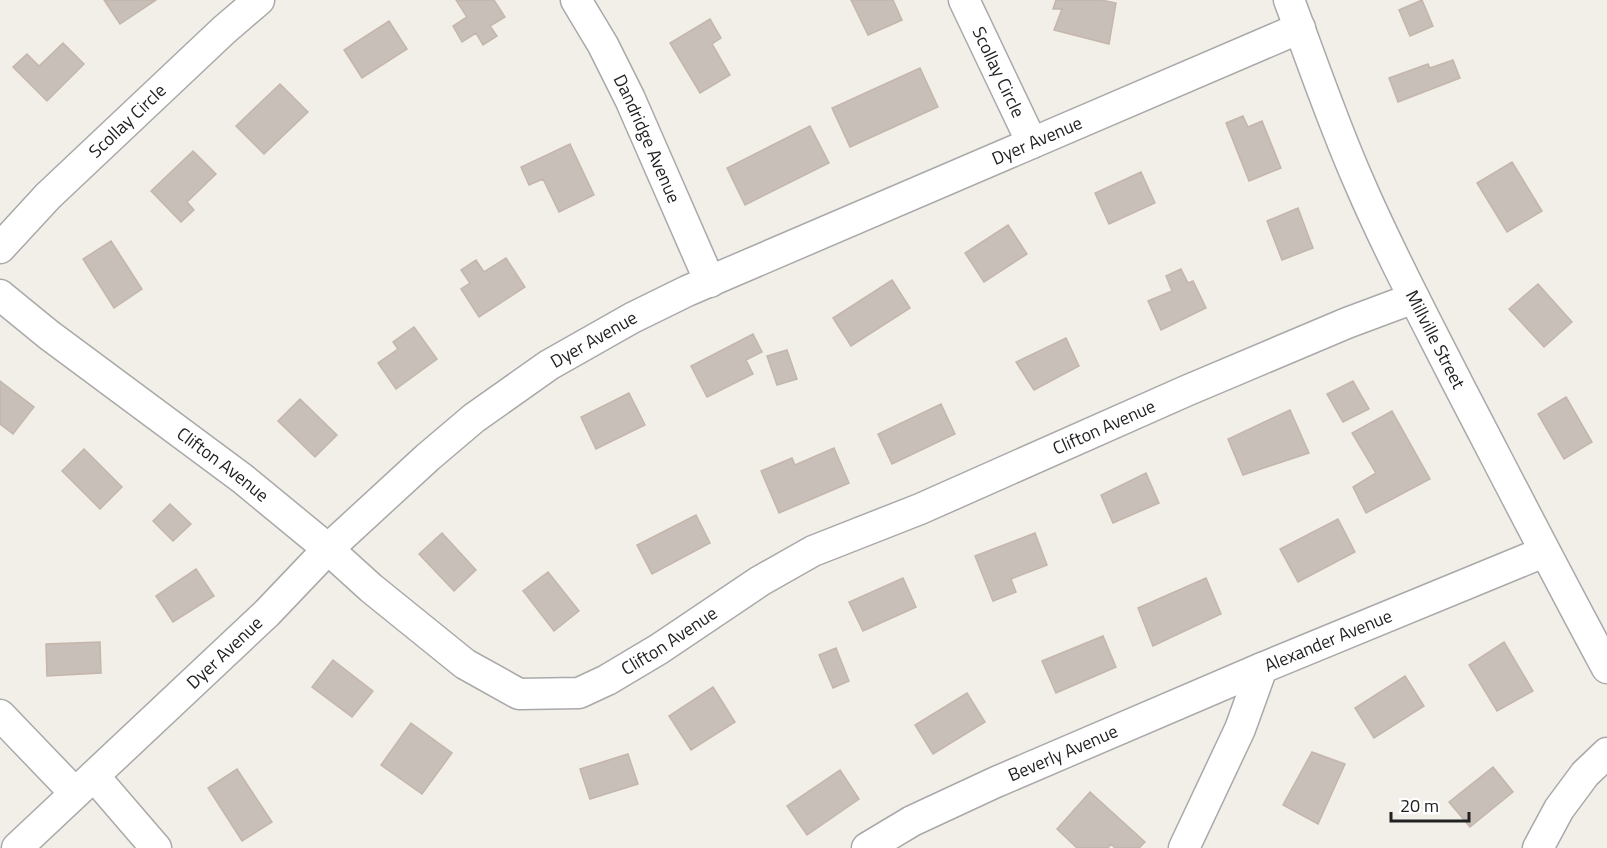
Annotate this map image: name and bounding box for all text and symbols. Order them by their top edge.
street label: Scollay Circle [966,22,1032,122]
street label: Dandridge Avenue [607,70,688,207]
street label: Scollay Circle [82,77,172,164]
street label: Dyer Avenue [987,109,1086,172]
street label: Millville Street [1399,285,1473,394]
street label: Dyer Avenue [545,304,642,375]
street label: Clifton Avenue [1048,392,1159,461]
street label: Clifton Avenue [171,420,275,508]
street label: Clifton Avenue [616,600,722,682]
street label: Alexander Avenue [1260,602,1396,679]
street label: Dyer Avenue [180,610,268,695]
street label: Beverly Avenue [1004,717,1122,788]
scale bar [1391,785,1469,823]
text: 20 m [1400,792,1439,819]

